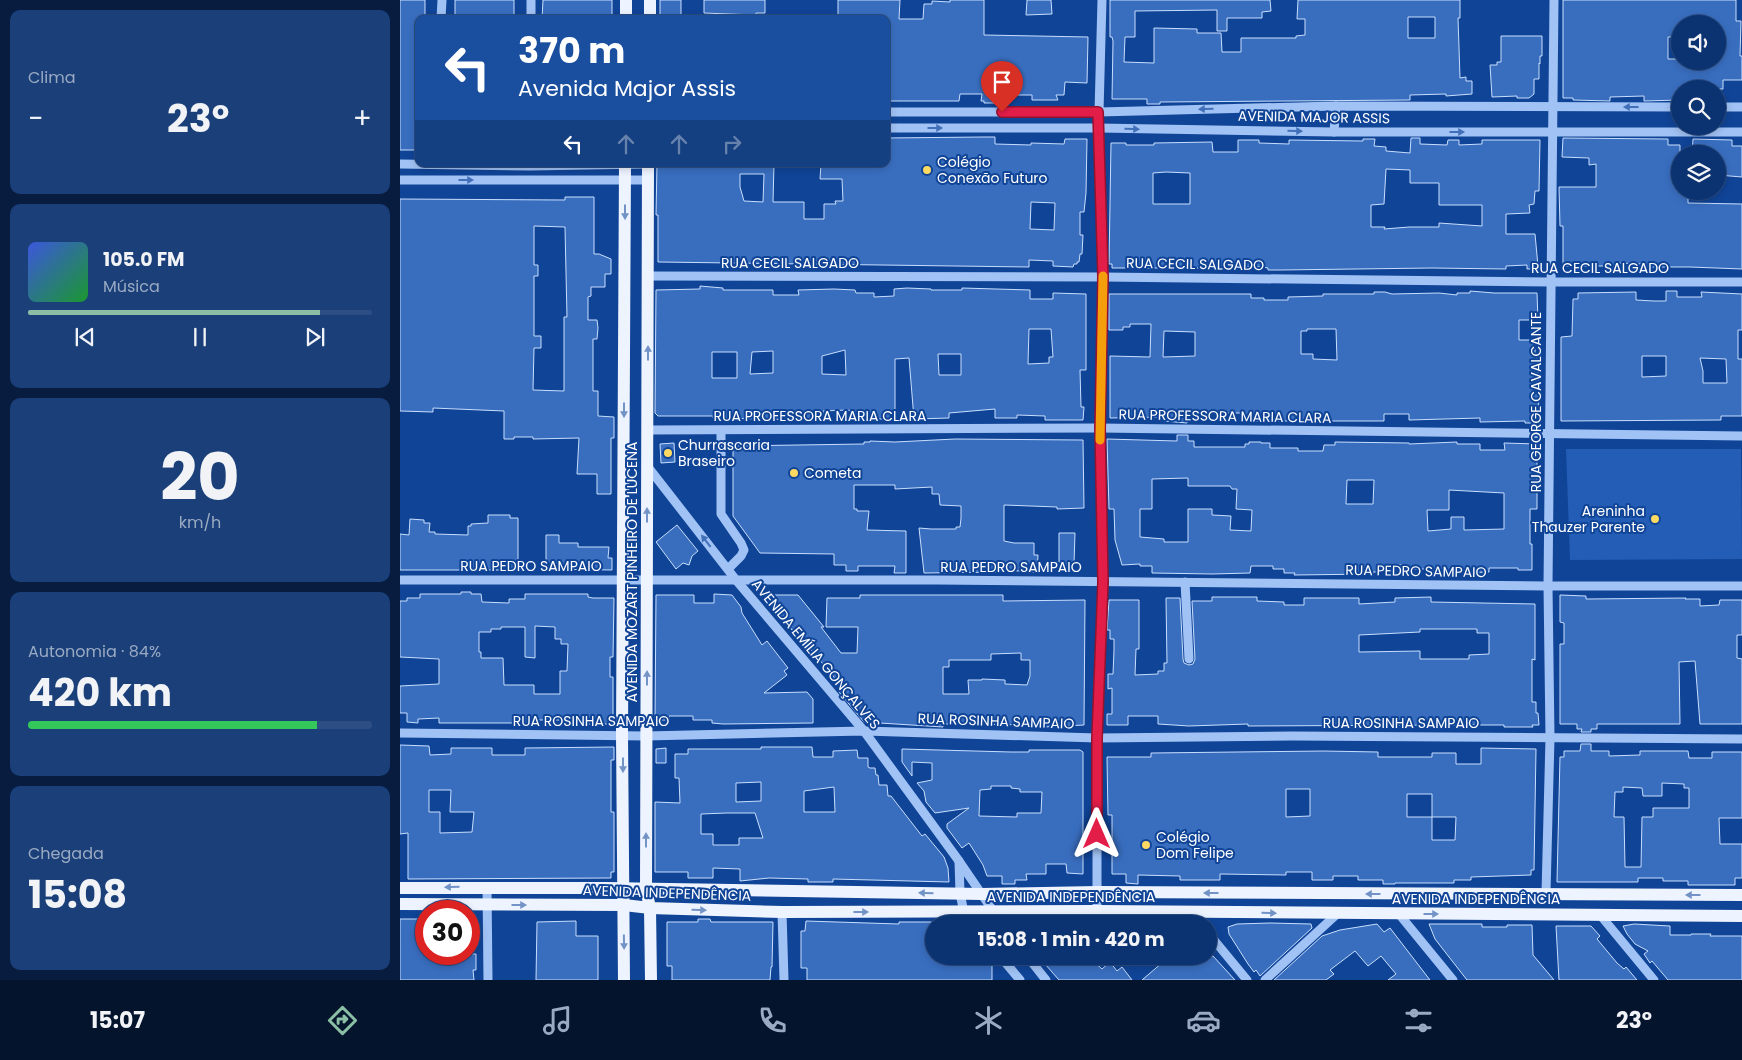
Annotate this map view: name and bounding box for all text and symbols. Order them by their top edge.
map controls [1671,15,1726,200]
button: sound [1671,15,1726,70]
text: 370 m [518,26,625,75]
icon: left [435,35,500,100]
pin [981,61,1023,112]
text: Clima [28,66,76,89]
icon: arrive [988,68,1016,96]
text: Avenida Major Assis [518,73,736,104]
button: search [1671,80,1726,135]
text: 23° [167,92,229,145]
text: − [28,99,43,138]
text: + [353,99,372,138]
one-way arrow [1623,103,1639,111]
one-way arrow [1198,106,1214,114]
street label: AVENIDA MAJOR ASSIS [1238,106,1390,128]
one-way arrow [927,124,943,132]
one-way arrow [1125,125,1141,133]
one-way arrow [1287,127,1303,135]
one-way arrow [1450,128,1466,136]
icon: left [559,130,587,158]
icon: ahead [612,130,640,158]
icon: ahead [665,130,693,158]
icon: right [718,130,746,158]
button: layers [1671,145,1726,200]
place label: Colégio Conexão Futuro [937,152,1048,188]
marker: Colégio Conexão Futuro [921,164,933,176]
one-way arrow [458,176,474,184]
one-way arrow [621,205,629,221]
text: 105.0 FM [103,246,185,273]
street label: RUA CECIL SALGADO [721,253,859,273]
street label: RUA CECIL SALGADO [1126,253,1264,275]
street label: RUA CECIL SALGADO [1531,258,1669,278]
text: Música [103,275,160,298]
street label: RUA GEORGE CAVALCANTE [1526,312,1546,492]
icon: previous [71,323,99,351]
icon: pause [186,323,214,351]
icon: next [301,323,329,351]
one-way arrow [644,344,652,360]
one-way arrow [620,402,628,418]
street label: RUA PROFESSORA MARIA CLARA [1118,404,1332,428]
street label: RUA PROFESSORA MARIA CLARA [714,406,926,426]
text: 20 [160,432,240,523]
place label: Churrascaria Braseiro [678,435,770,471]
street label: AVENIDA MOZART PINHEIRO DE LUCENA [622,442,642,702]
marker: Churrascaria Braseiro [662,447,674,459]
place label: Cometa [804,463,861,483]
marker: Cometa [788,467,800,479]
place label: Areninha Thauzer Parente [1532,501,1645,537]
one-way arrow [643,507,651,523]
text: km/h [179,511,221,534]
marker: Areninha Thauzer Parente [1649,513,1661,525]
one-way arrow [701,535,712,548]
street label: RUA PEDRO SAMPAIO [460,556,602,576]
street label: RUA PEDRO SAMPAIO [940,557,1082,577]
street label: RUA PEDRO SAMPAIO [1345,560,1487,582]
street label: AVENIDA EMÍLIA GONÇALVES [747,575,885,733]
text: Autonomia · 84% [28,640,161,663]
text: 420 km [28,666,172,719]
one-way arrow [643,669,651,685]
street label: RUA ROSINHA SAMPAIO [917,708,1075,734]
street label: RUA ROSINHA SAMPAIO [513,711,669,731]
street label: RUA ROSINHA SAMPAIO [1323,713,1479,733]
one-way arrow [619,757,627,773]
position arrow [1070,807,1122,859]
place label: Colégio Dom Felipe [1156,827,1234,863]
one-way arrow [642,832,650,848]
marker: Colégio Dom Felipe [1140,839,1152,851]
text: Chegada [28,842,104,865]
text: 15:08 [28,868,127,921]
street label: AVENIDA INDEPENDÊNCIA [582,880,752,906]
one-way arrow [444,883,460,891]
street label: AVENIDA INDEPENDÊNCIA [987,887,1155,907]
one-way arrow [918,889,934,897]
one-way arrow [1203,889,1219,897]
street label: AVENIDA INDEPENDÊNCIA [1392,889,1560,909]
one-way arrow [1365,890,1381,898]
one-way arrow [1685,890,1701,898]
speed limit sign: 30 [415,900,480,965]
one-way arrow [511,901,527,909]
one-way arrow [691,906,707,914]
one-way arrow [854,908,870,916]
one-way arrow [1261,909,1277,917]
one-way arrow [1424,910,1440,918]
text: 15:08 · 1 min · 420 m [977,926,1165,953]
one-way arrow [620,935,628,951]
icon: directions [325,1003,360,1038]
icon: music [540,1003,575,1038]
icon: phone [755,1003,790,1038]
icon: climate [971,1003,1006,1038]
icon: car [1186,1003,1221,1038]
icon: filters [1401,1003,1436,1038]
text: 15:07 [90,1005,145,1036]
text: 23° [1616,1005,1652,1036]

